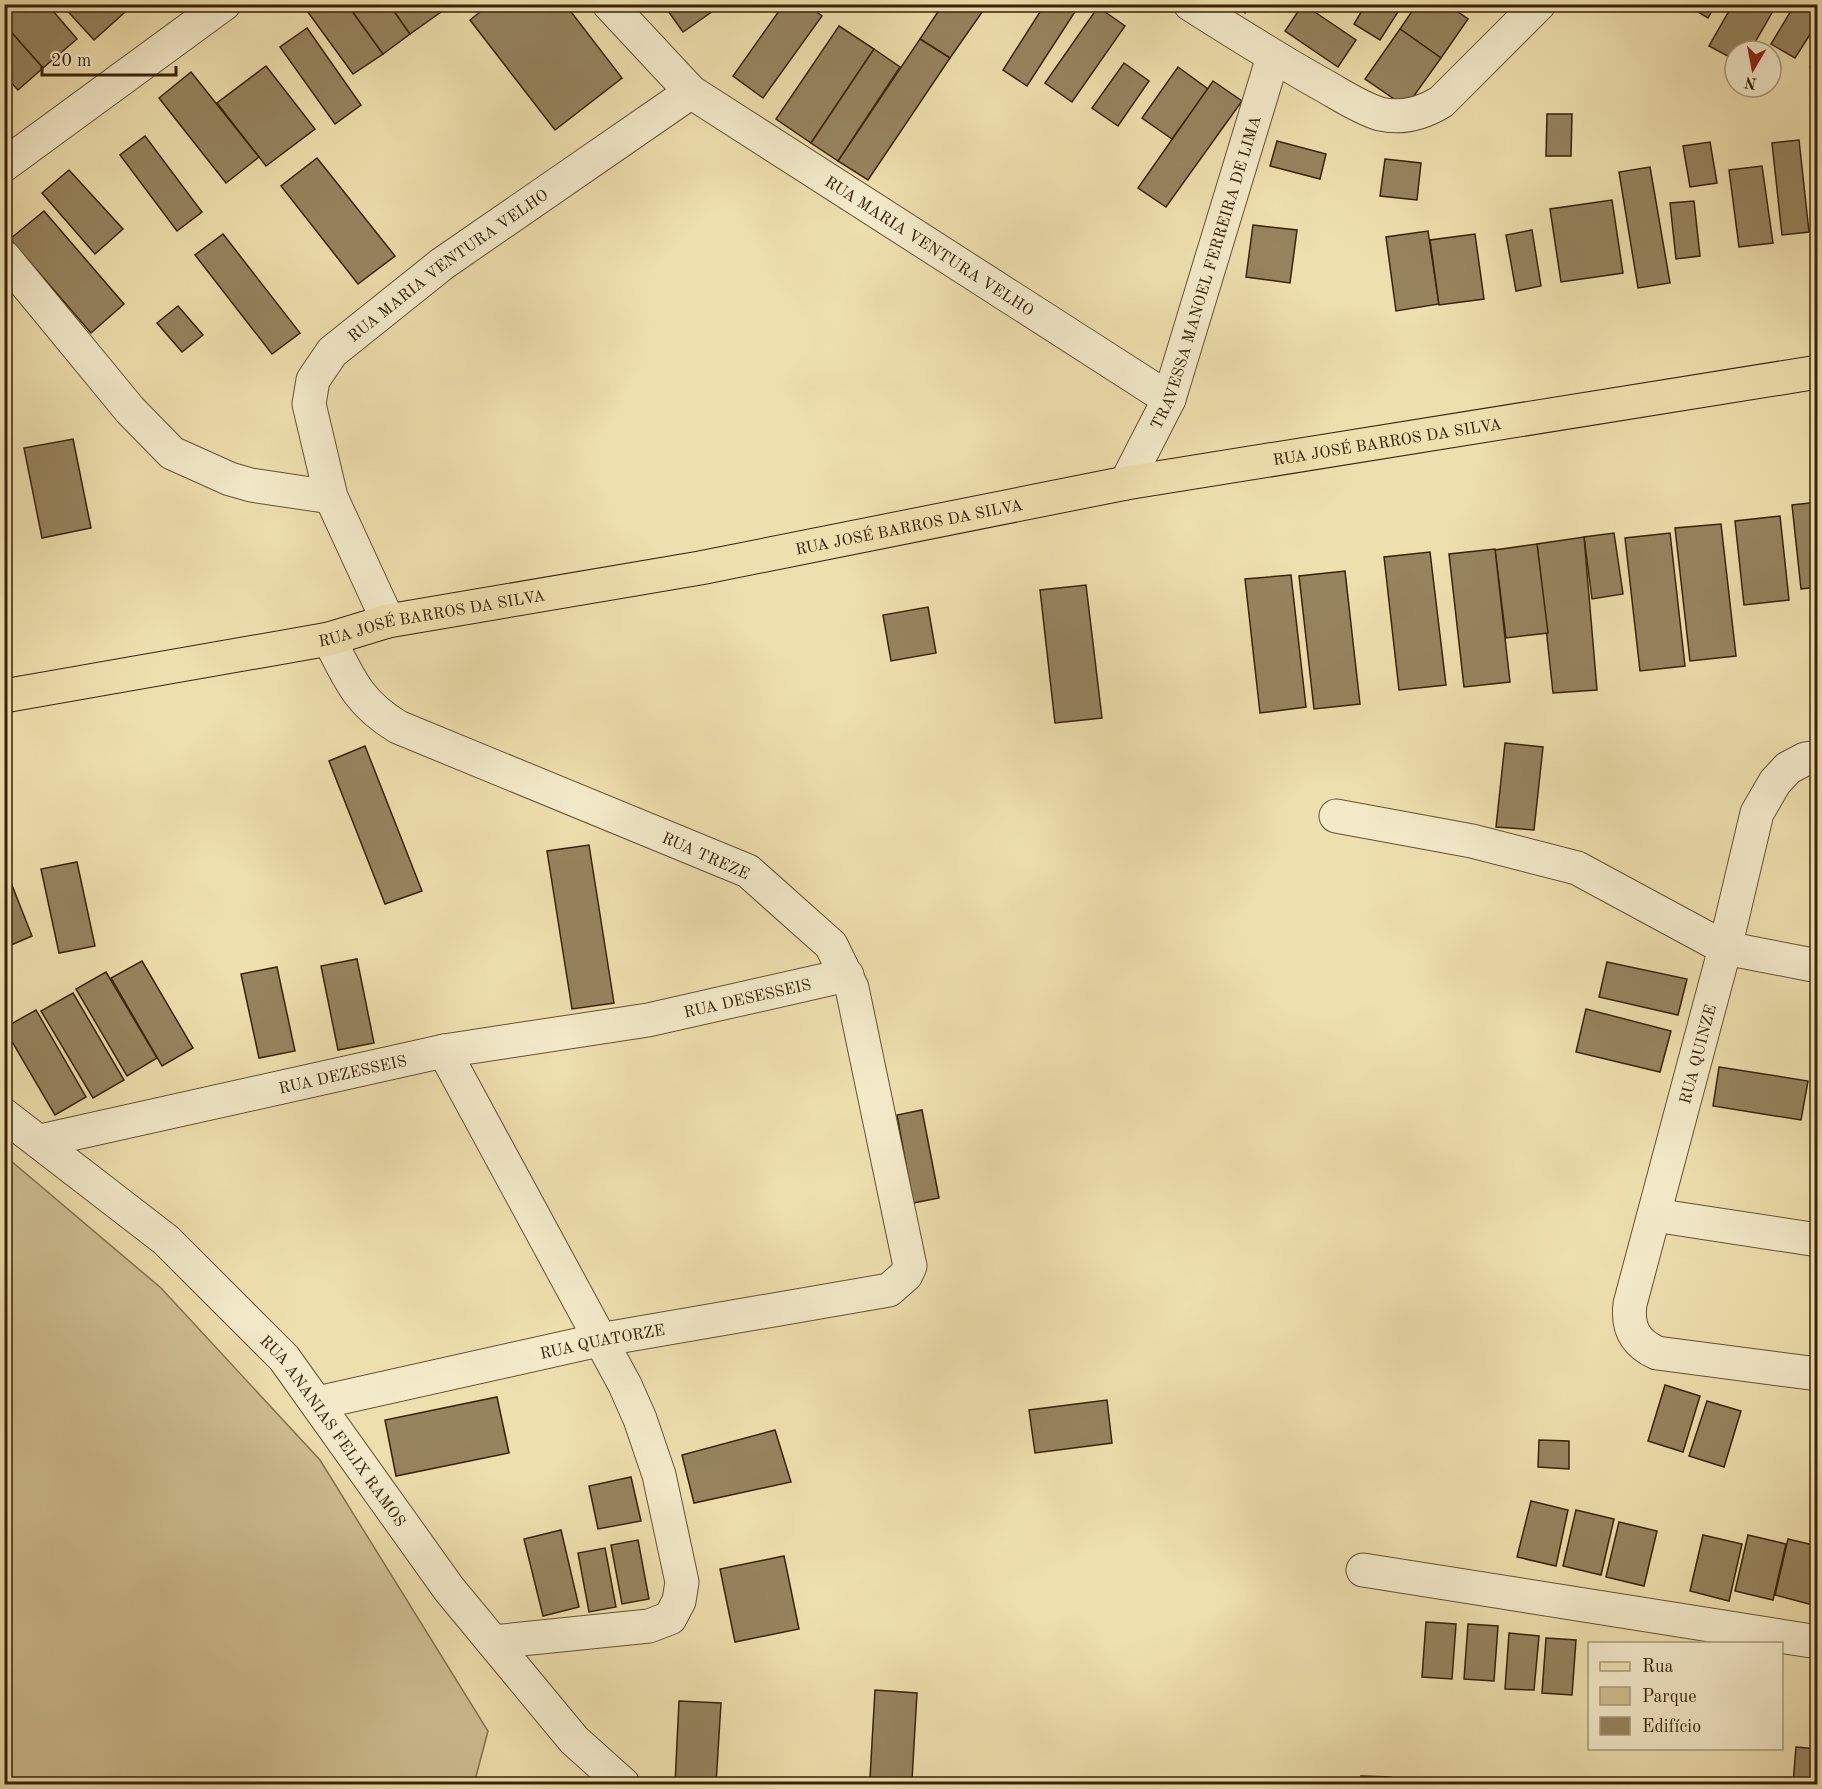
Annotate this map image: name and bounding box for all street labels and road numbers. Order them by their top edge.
street label: TRAVESSA MANOEL FERREIRA DE LIMA [1149,114,1265,433]
street label: RUA MARIA VENTURA VELHO [821,174,1036,320]
street label: RUA MARIA VENTURA VELHO [346,187,552,346]
street label: RUA JOSÉ BARROS DA SILVA [1272,417,1503,469]
street label: RUA JOSÉ BARROS DA SILVA [794,498,1024,559]
street label: RUA JOSÉ BARROS DA SILVA [317,588,547,651]
street label: RUA TREZE [659,830,751,883]
street label: RUA DESESSEIS [682,977,813,1022]
street label: RUA QUINZE [1678,1003,1720,1106]
street label: RUA DEZESSEIS [277,1054,409,1098]
street label: RUA QUATORZE [539,1323,666,1363]
street label: RUA ANANIAS FELIX RAMOS [256,1333,408,1530]

